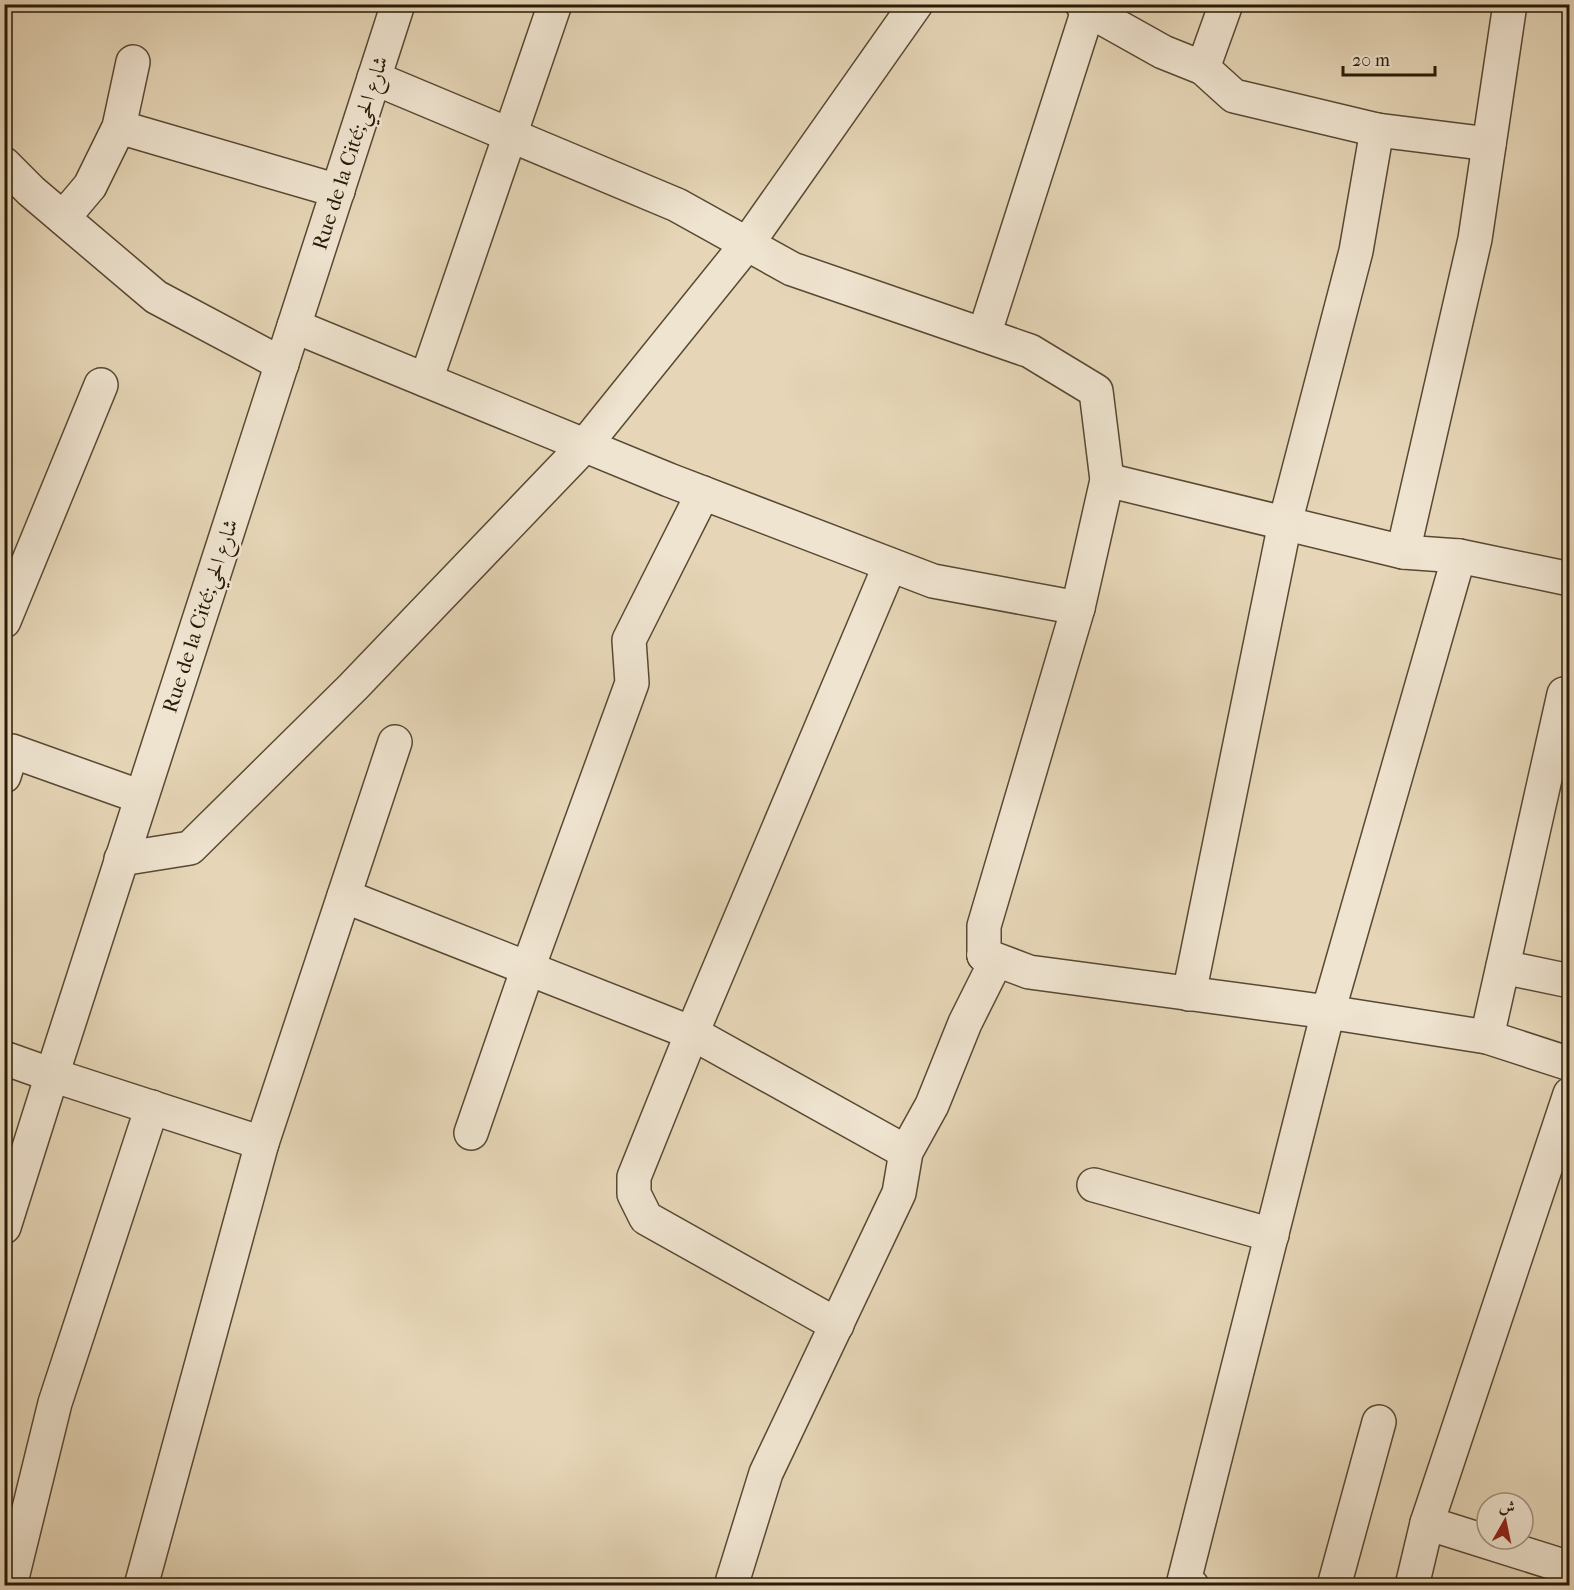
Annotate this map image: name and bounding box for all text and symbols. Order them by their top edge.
scale bar [1343,39,1434,77]
text: 20 m [1352,50,1390,71]
street label: Rue de la Cité;شارع الحي [307,53,400,255]
street label: Rue de la Cité;شارع الحي [157,516,250,718]
north arrow [1475,1491,1535,1551]
text: ش [1498,1496,1517,1517]

